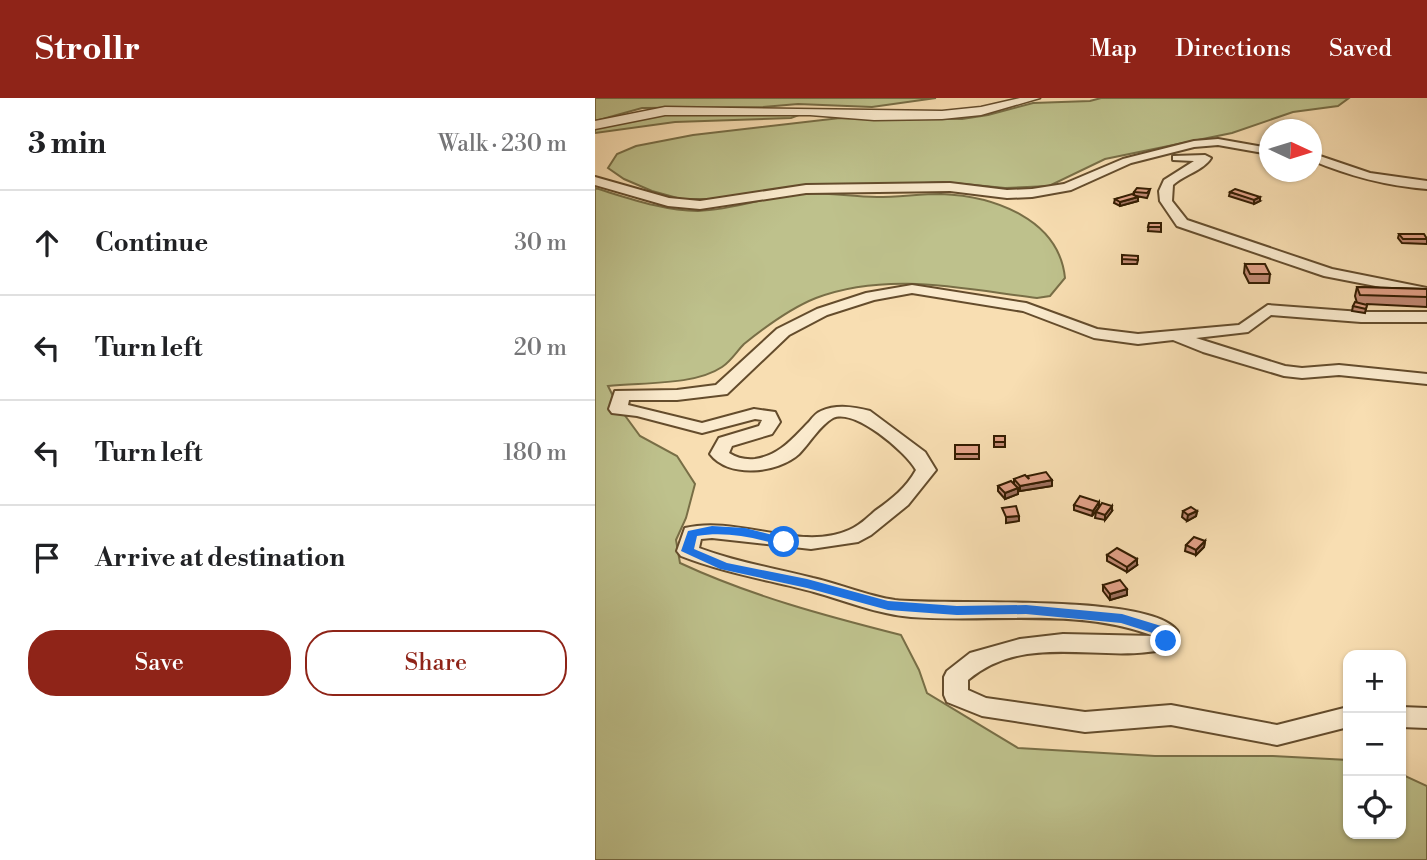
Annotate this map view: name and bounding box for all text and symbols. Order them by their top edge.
text: Strollr [35,29,140,70]
text: Map [1090,34,1137,64]
text: Directions [1175,34,1291,64]
text: Saved [1329,34,1392,64]
north arrow [1259,119,1322,182]
text: 3 min [28,125,106,163]
text: Walk · 230 m [438,130,567,158]
icon: ahead [28,224,66,262]
text: Continue [95,227,208,259]
text: 30 m [514,229,567,257]
icon: left [28,329,66,367]
text: Turn left [95,332,203,364]
text: 20 m [514,334,567,362]
icon: left [28,434,66,472]
text: Turn left [95,437,203,469]
text: 180 m [503,439,567,467]
route start [768,526,799,557]
icon: arrive [28,539,66,577]
text: Arrive at destination [95,542,345,574]
route end [1150,625,1181,656]
button: Save [28,630,291,696]
button: Share [305,630,567,696]
map controls [1343,650,1406,839]
button: + [1343,650,1406,713]
button: − [1343,713,1406,776]
button: locate [1343,776,1406,839]

